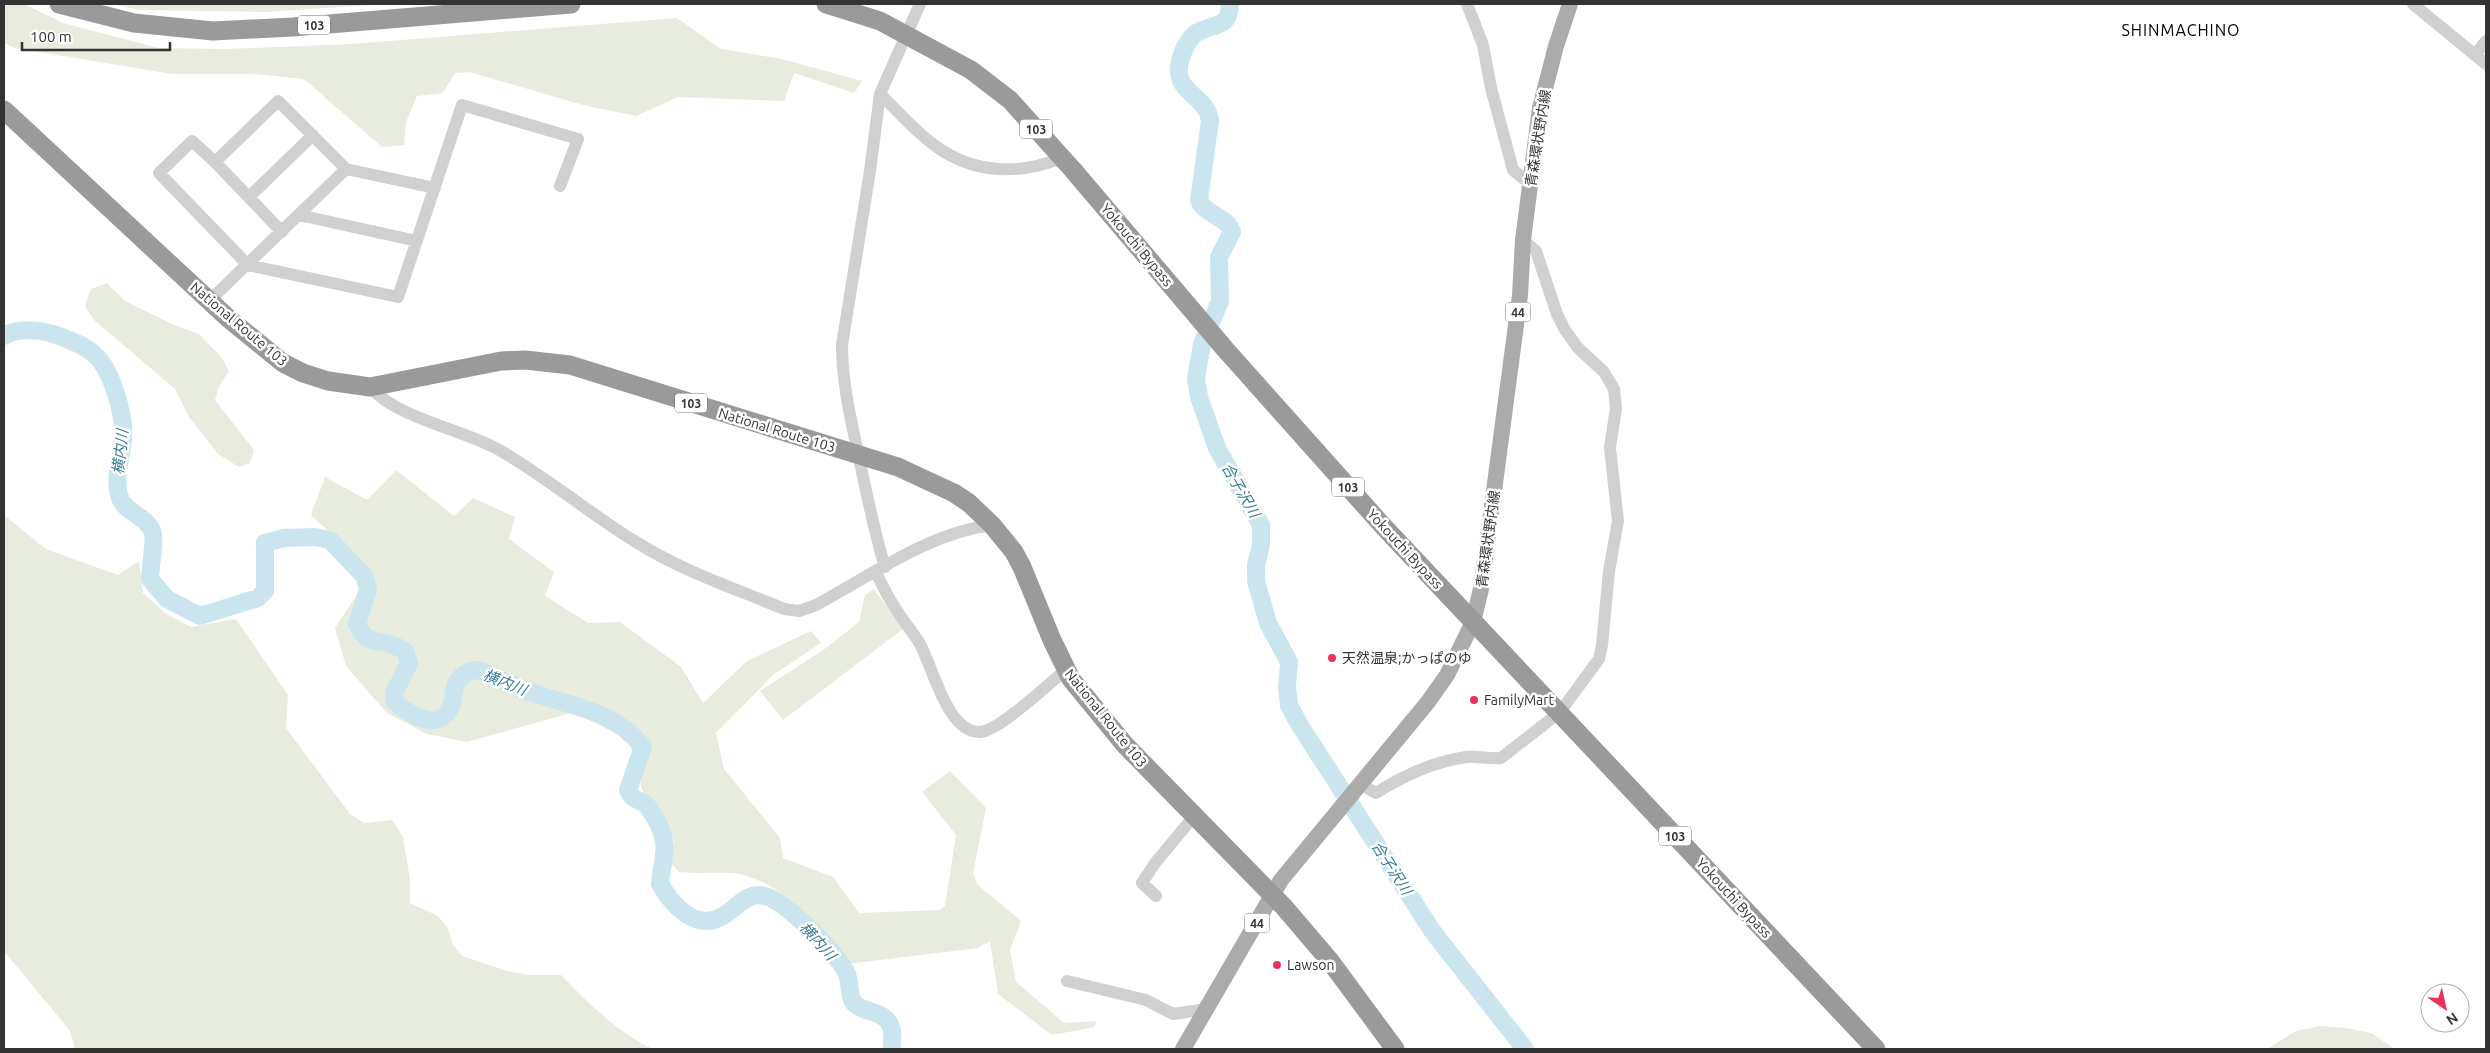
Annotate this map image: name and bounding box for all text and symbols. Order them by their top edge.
road number: 103 [298,16,330,34]
scale bar [22,20,170,52]
district label: SHINMACHINO [2121,21,2241,39]
text: 100 m [30,28,72,45]
street label: 青森環状野内線 [1522,88,1554,188]
road number: 103 [1020,120,1052,138]
street label: Yokouchi Bypass [1098,200,1176,290]
street label: National Route 103 [187,279,291,369]
road number: 44 [1506,302,1530,322]
road number: 103 [675,393,707,412]
street label: National Route 103 [717,405,837,455]
water label: 横内川 [109,427,131,475]
water label: 合子沢川 [1219,460,1264,522]
road number: 103 [1332,478,1364,497]
street label: 青森環状野内線 [1473,489,1503,589]
street label: Yokouchi Bypass [1364,506,1446,592]
place label: 天然温泉;かっぱのゆ [1342,650,1471,666]
marker: 天然温泉;かっぱのゆ [1326,652,1338,664]
water label: 横内川 [481,666,531,699]
street label: National Route 103 [1062,666,1150,770]
place label: FamilyMart [1484,692,1555,708]
marker: FamilyMart [1468,694,1480,706]
road number: 103 [1659,826,1691,846]
water label: 合子沢川 [1369,838,1417,899]
street label: Yokouchi Bypass [1693,855,1775,941]
road number: 44 [1244,914,1270,932]
water label: 横内川 [797,919,841,965]
place label: Lawson [1287,957,1334,973]
marker: Lawson [1271,959,1283,971]
north arrow [2420,983,2470,1033]
text: N [2443,1009,2461,1028]

